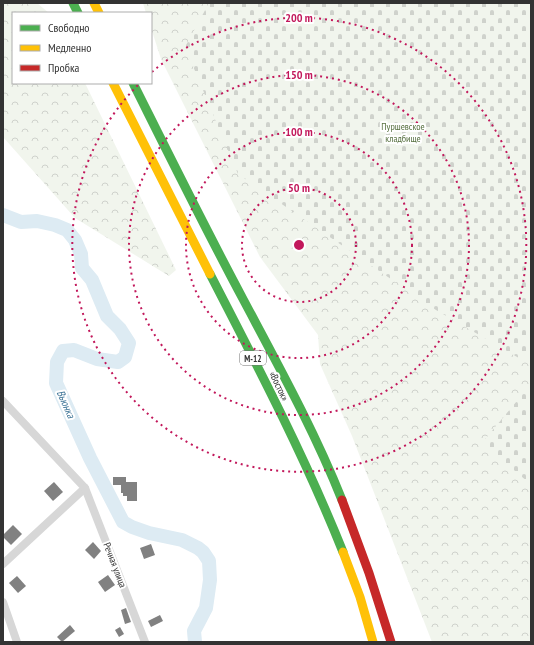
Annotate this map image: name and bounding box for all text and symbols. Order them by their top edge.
text: 200 m [285,10,313,25]
legend [12,12,152,84]
text: Свободно [48,20,90,35]
text: Медленно [48,40,91,55]
text: Пробка [48,60,80,75]
text: 150 m [285,67,313,82]
park label: Пуршевское кладбище [381,120,425,145]
text: 100 m [285,124,313,139]
text: 50 m [288,180,310,195]
centre of rings [292,238,306,252]
road number: М-12 [240,351,266,365]
street label: «Восток» [266,369,292,403]
water label: Вьюнка [54,388,79,421]
street label: Речная улица [100,541,130,589]

